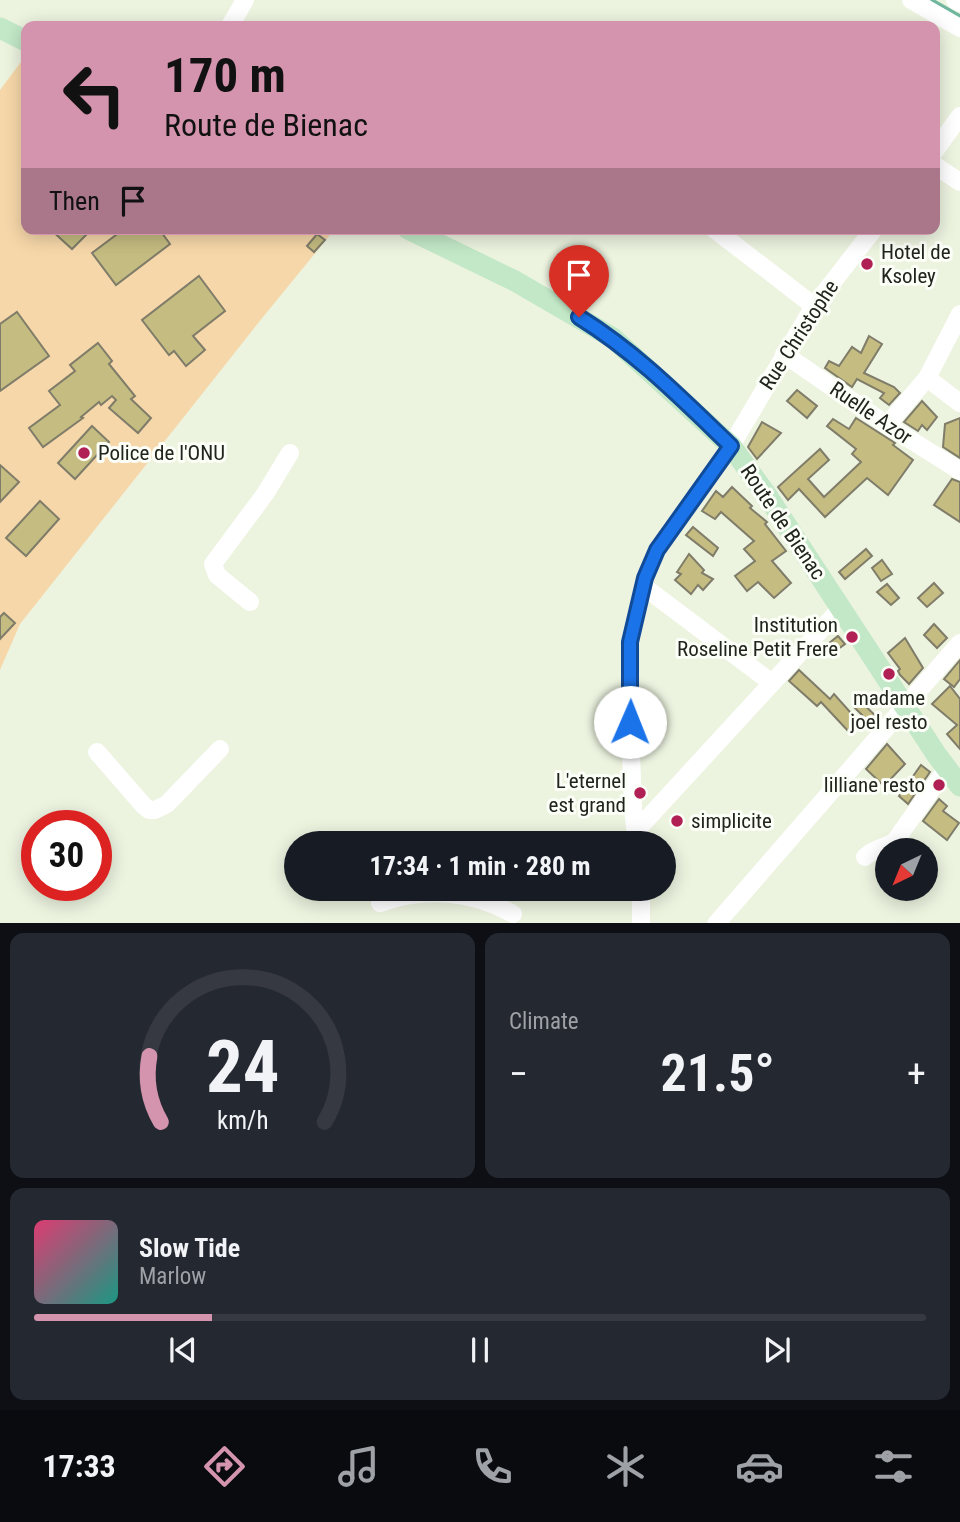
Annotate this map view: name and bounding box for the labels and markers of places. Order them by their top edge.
place label: Hotel de Ksoley [881,240,951,288]
pin [549,245,609,317]
marker: Hotel de Ksoley [859,256,875,272]
place label: Police de l'ONU [98,441,225,465]
marker: Police de l'ONU [76,445,92,461]
place label: Institution Roseline Petit Frere [677,613,838,661]
marker: Institution Roseline Petit Frere [844,629,860,645]
marker: madame joel resto [881,666,897,682]
place label: madame joel resto [850,686,927,734]
place label: L'eternel est grand [549,769,626,817]
place label: lilliane resto [824,773,925,797]
marker: lilliane resto [931,777,947,793]
marker: L'eternel est grand [632,785,648,801]
place label: simplicite [691,809,772,833]
marker: simplicite [669,813,685,829]

